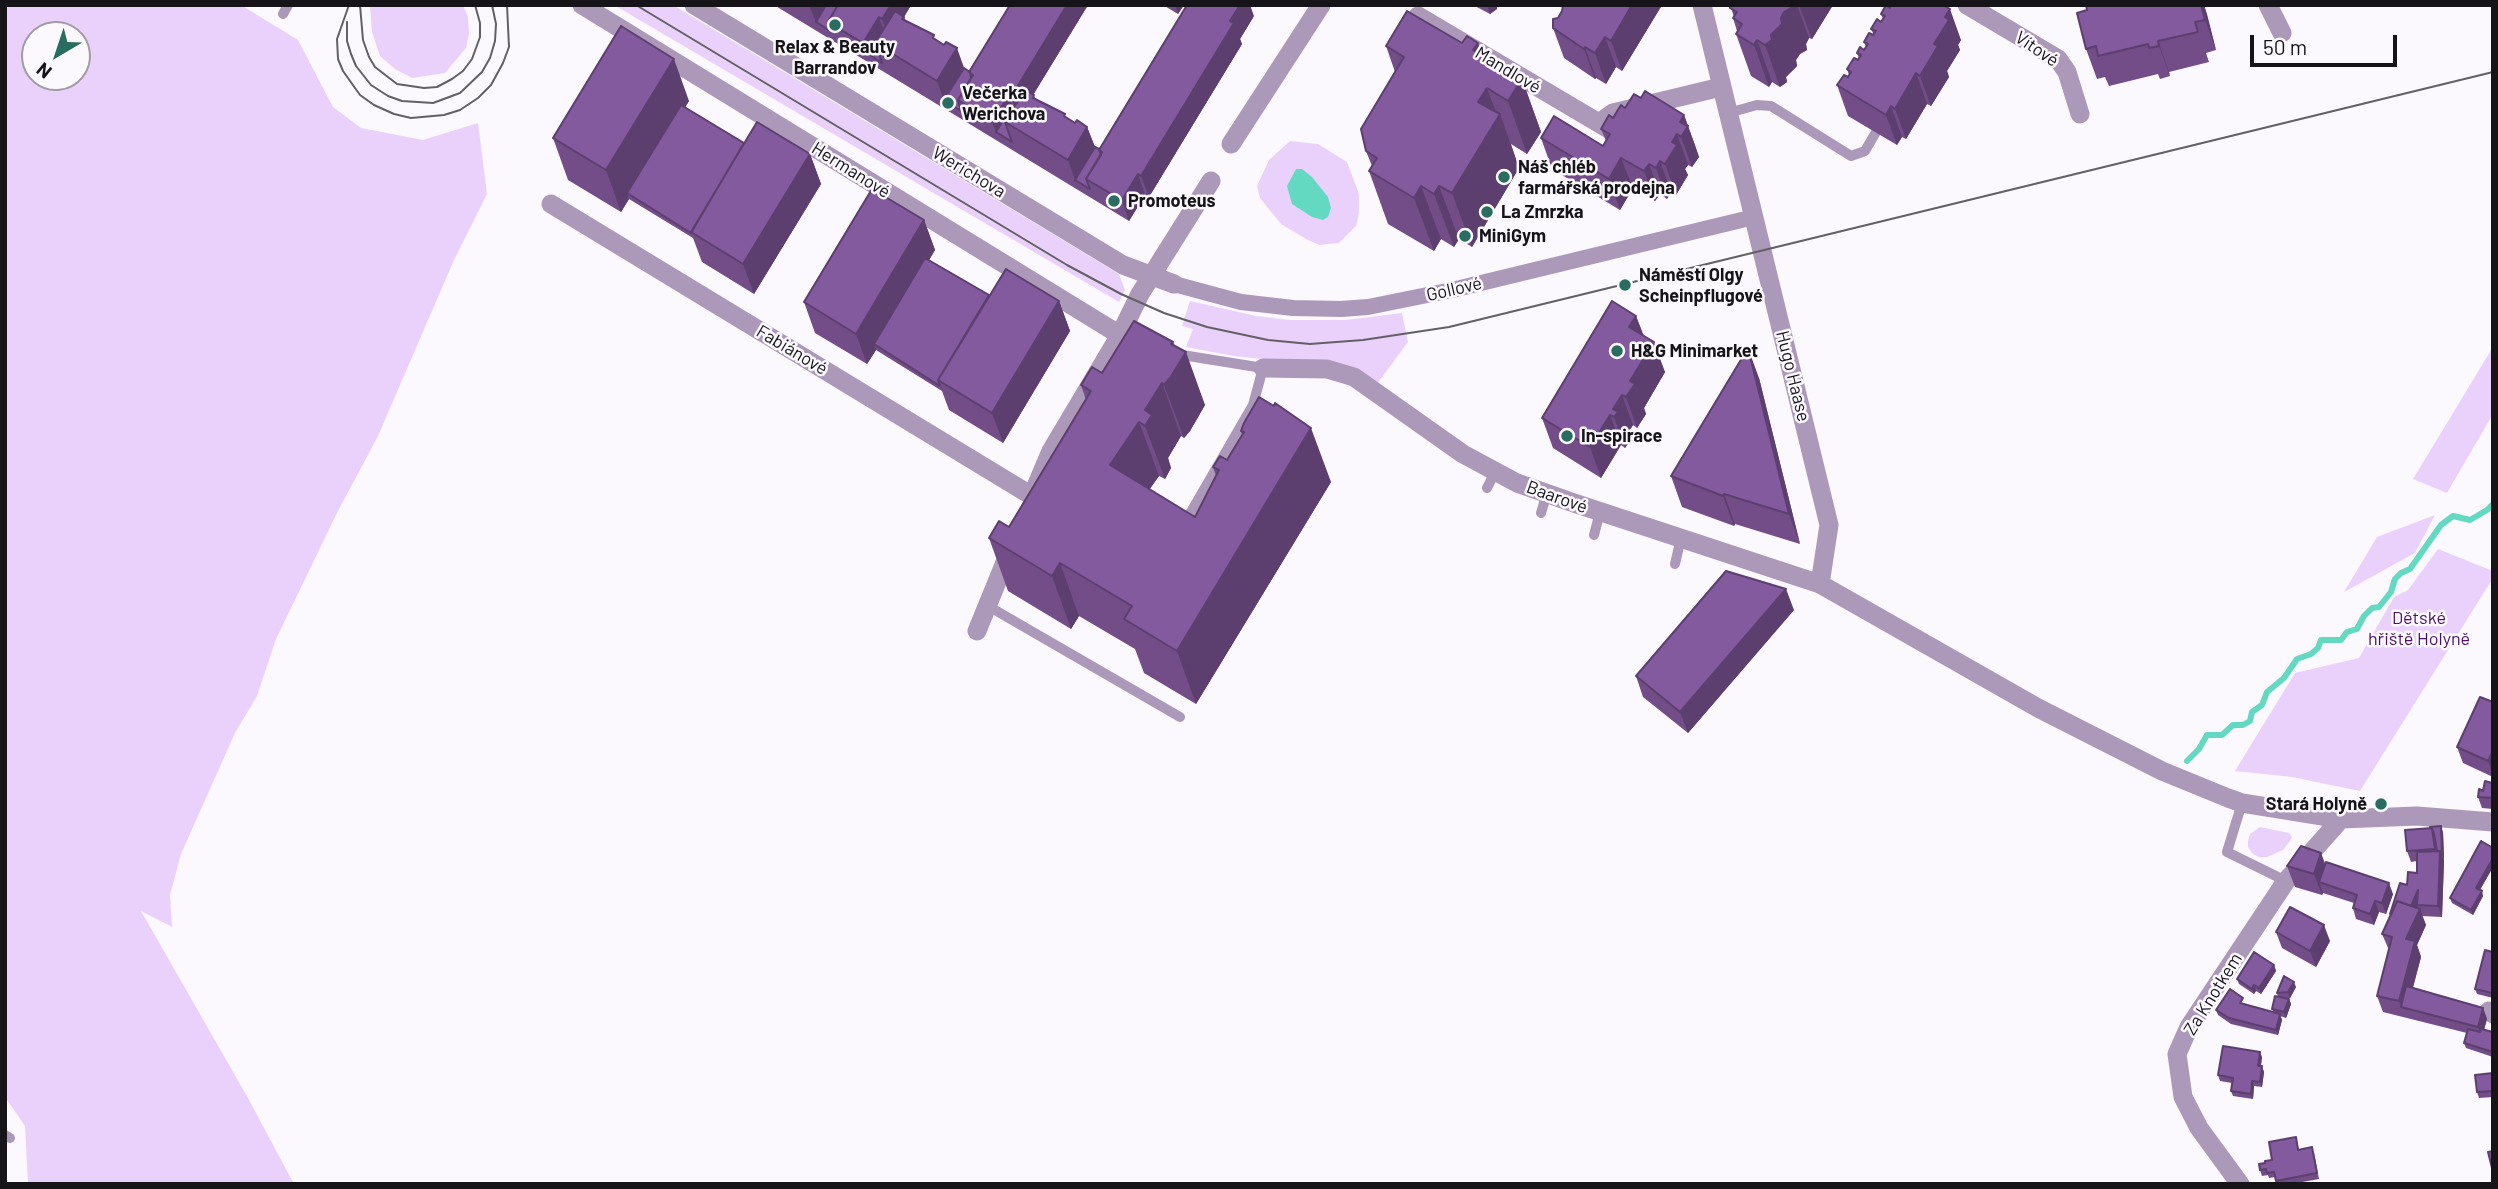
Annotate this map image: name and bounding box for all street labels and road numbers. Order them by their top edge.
street label: Vítové [2011,27,2063,71]
street label: Mandlové [1471,42,1545,98]
street label: Hermanové [808,137,894,203]
street label: Werichova [928,142,1010,202]
street label: Gollové [1424,272,1484,306]
street label: Fabiánové [752,320,832,380]
street label: Hugo Haase [1771,328,1815,424]
street label: Baarové [1524,476,1590,518]
street label: Za Knotkem [2179,949,2247,1039]

